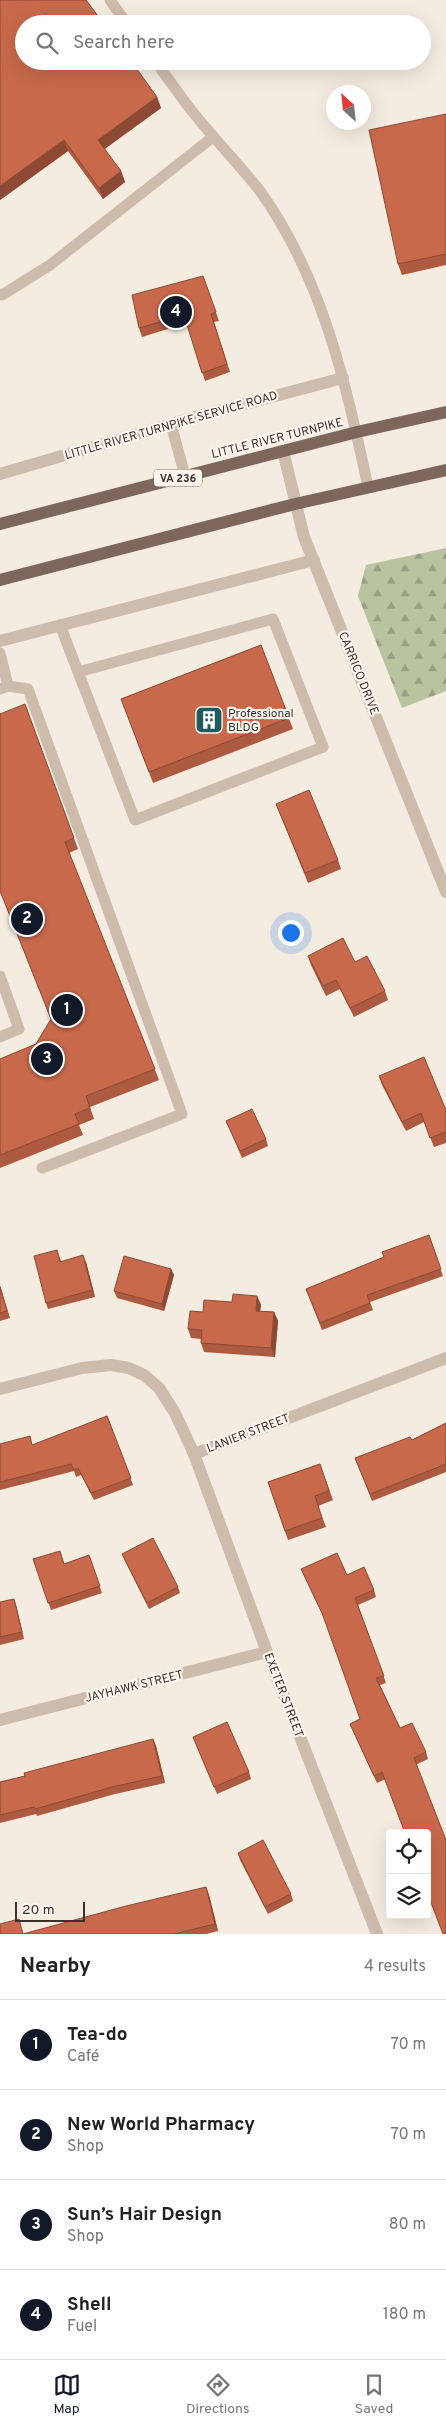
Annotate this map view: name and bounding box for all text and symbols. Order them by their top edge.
search box [15,15,431,70]
icon: search [33,29,61,57]
text: Search here [73,31,175,55]
north arrow [326,85,371,130]
pin: 4 [160,293,192,331]
street label: LITTLE RIVER TURNPIKE SERVICE ROAD [63,388,279,462]
street label: LITTLE RIVER TURNPIKE [210,415,344,461]
road number: VA 236 [154,469,202,486]
street label: CARRICO DRIVE [334,630,382,717]
building icon: Professional BLDG [194,705,224,735]
place label: Professional BLDG [228,706,294,736]
pin: 2 [11,900,43,938]
your location [278,920,304,946]
pin: 1 [51,991,83,1029]
pin: 3 [31,1040,63,1078]
street label: LANIER STREET [205,1411,292,1457]
street label: EXETER STREET [260,1651,307,1740]
street label: JAYHAWK STREET [84,1667,185,1707]
map controls [386,1829,431,1919]
button: locate [386,1829,431,1874]
button: layers [386,1874,431,1919]
scale bar [15,1899,85,1922]
text: 20 m [22,1902,55,1919]
text: Nearby [20,1953,91,1980]
text: 4 results [364,1957,426,1977]
text: Tea-do [67,2023,128,2047]
text: 1 [33,2035,39,2055]
text: 70 m [391,2035,426,2055]
text: Café [67,2047,99,2067]
text: New World Pharmacy [67,2113,255,2137]
text: 2 [31,2125,41,2145]
text: 70 m [391,2125,426,2145]
text: Shop [67,2137,104,2157]
text: Sun’s Hair Design [67,2203,222,2227]
text: 3 [31,2215,41,2235]
text: 80 m [389,2215,426,2235]
text: Shop [67,2227,104,2247]
text: Shell [67,2293,112,2317]
text: 4 [31,2305,41,2325]
text: 180 m [383,2305,426,2325]
text: Fuel [67,2317,97,2337]
tab: Map [53,2371,81,2418]
tab: Directions [186,2371,250,2418]
tab: Saved [355,2371,393,2418]

